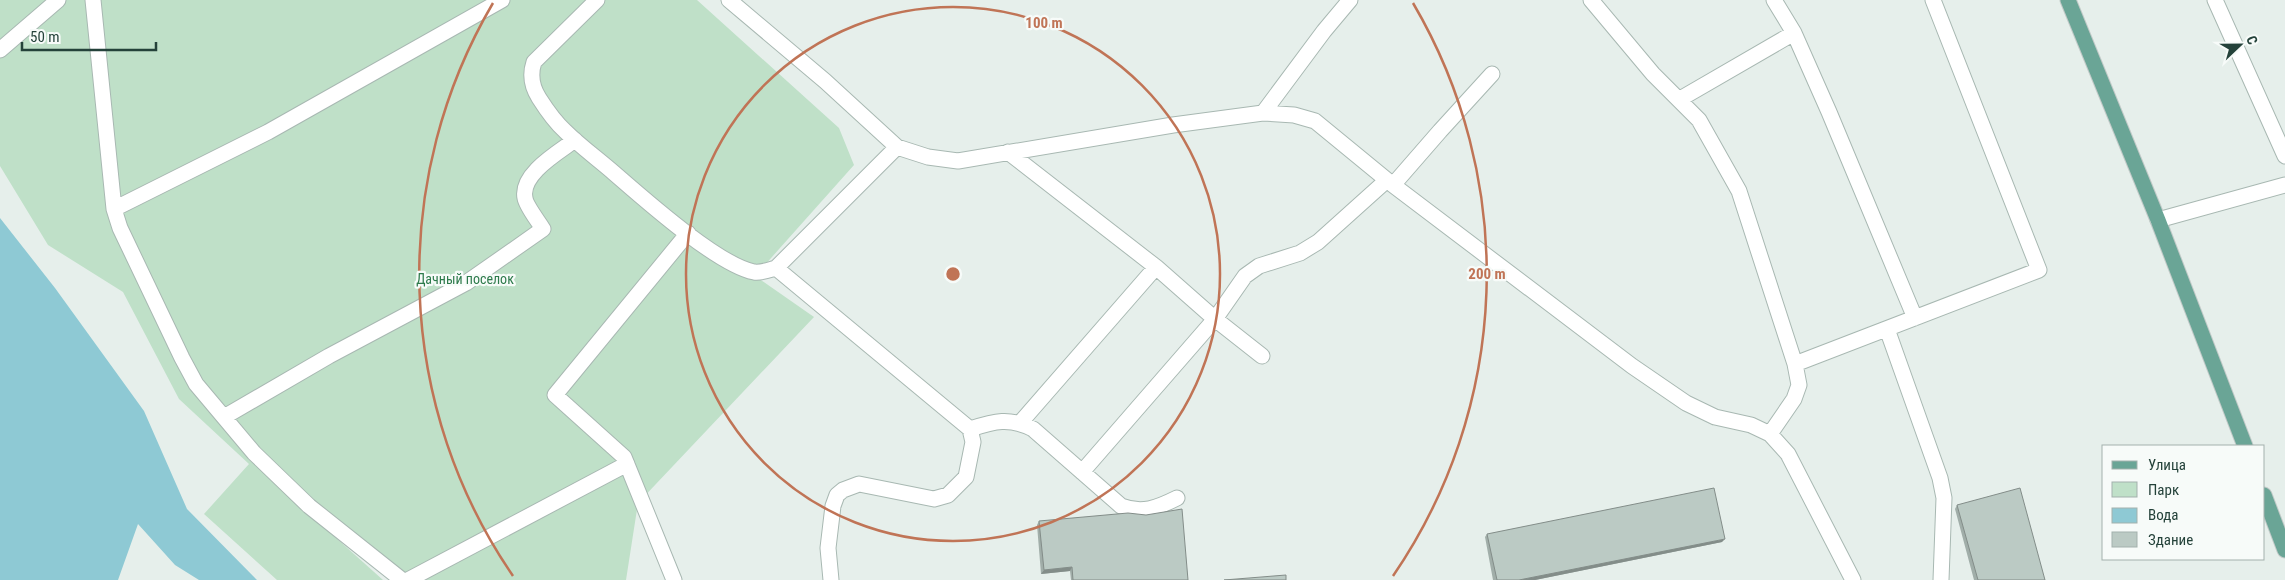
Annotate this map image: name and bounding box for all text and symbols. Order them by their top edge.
text: 100 m [1025,14,1063,32]
scale bar [22,20,156,52]
north arrow [2215,20,2265,70]
text: 50 m [30,28,60,46]
text: С [2243,33,2261,47]
centre of rings [944,265,962,283]
text: 200 m [1468,265,1506,283]
park label: Дачный поселок [416,271,514,287]
legend [2102,445,2265,560]
text: Улица [2148,456,2186,474]
text: Парк [2148,481,2179,499]
text: Вода [2148,506,2178,524]
text: Здание [2148,531,2193,549]

